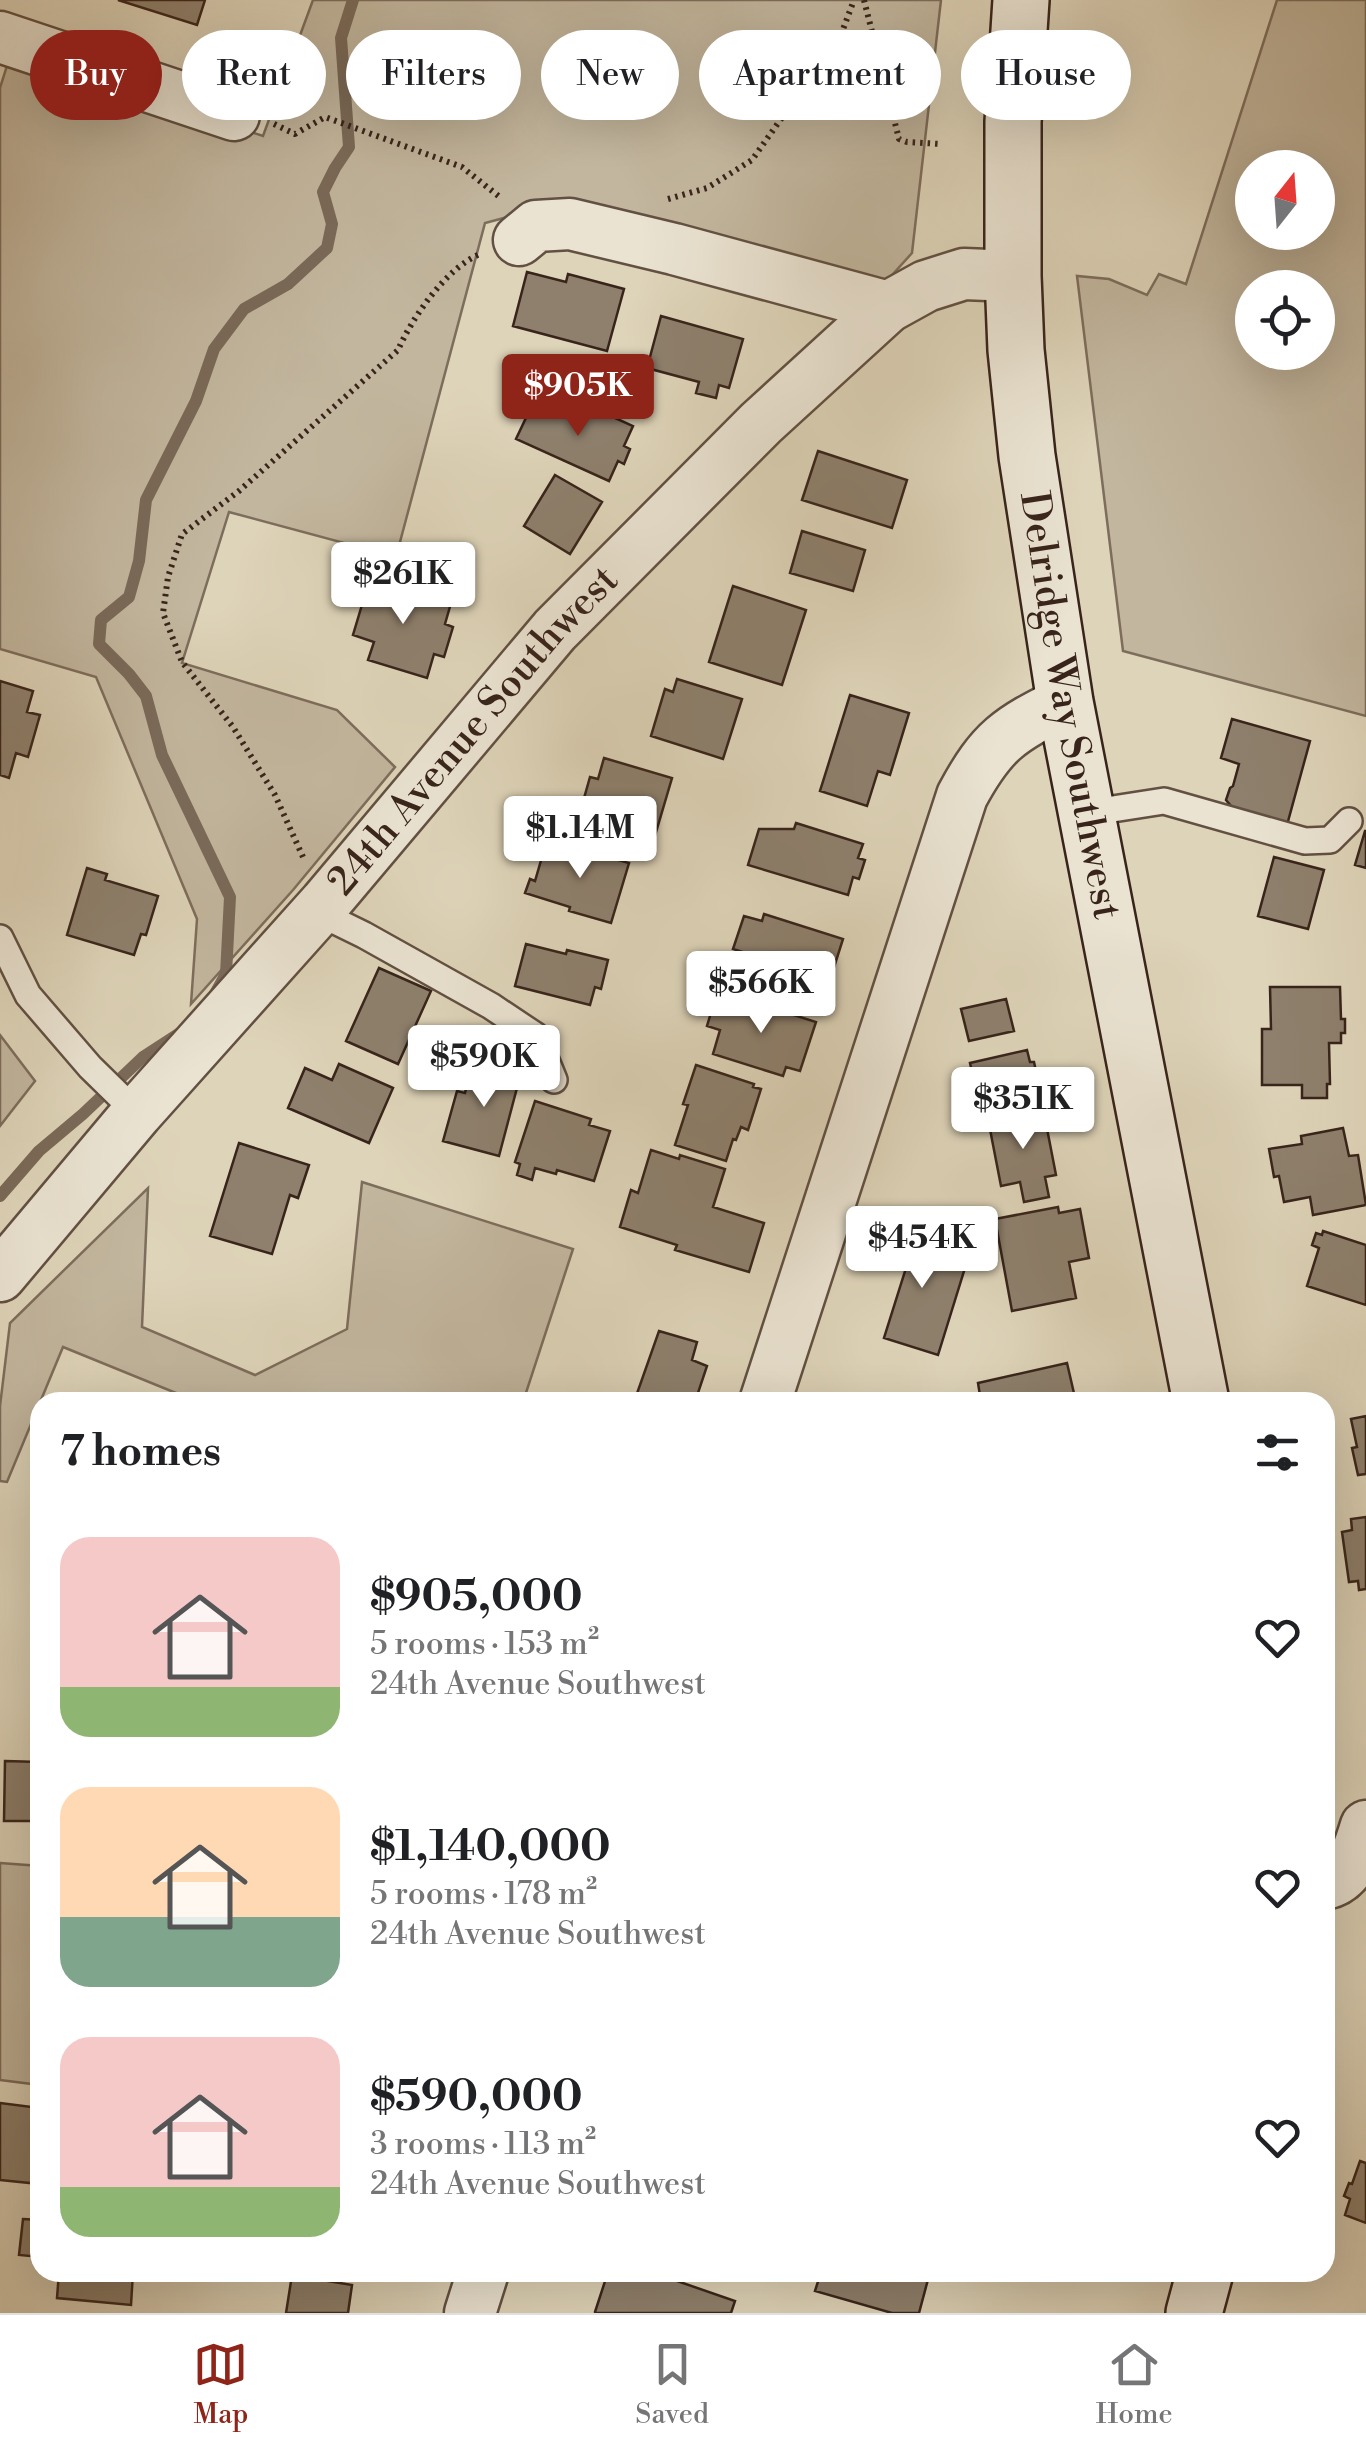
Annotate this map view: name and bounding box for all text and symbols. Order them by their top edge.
chip: Buy [30,30,162,120]
chip: Rent [182,30,326,120]
chip: Filters [346,30,521,120]
chip: New [541,30,679,120]
chip: Apartment [699,30,941,120]
chip: House [961,30,1131,120]
north arrow [1235,150,1335,250]
map controls [1235,150,1335,370]
button: locate [1235,270,1335,370]
pin: $905K [508,354,648,439]
text: $905K [524,366,632,406]
street label: Delridge Way Southwest [1008,488,1132,924]
pin: $261K [333,542,473,627]
text: $261K [353,554,453,594]
street label: 24th Avenue Southwest [317,556,629,906]
pin: $1.14M [499,796,661,881]
text: $1.14M [526,808,634,848]
pin: $566K [691,951,831,1036]
text: $566K [708,963,814,1003]
pin: $590K [414,1025,554,1110]
text: $590K [430,1037,538,1077]
pin: $351K [953,1067,1093,1152]
text: $351K [973,1079,1073,1119]
pin: $454K [852,1206,992,1291]
text: $454K [868,1218,976,1258]
icon: filters [1250,1425,1305,1480]
text: 7 homes [60,1426,221,1479]
text: $905,000 [370,1571,583,1624]
icon: home [140,1577,260,1697]
icon: heart [1250,1610,1305,1665]
text: 5 rooms · 153 m² [370,1624,599,1664]
text: 24th Avenue Southwest [370,1664,706,1704]
text: $1,140,000 [370,1821,611,1874]
icon: home [140,1827,260,1947]
icon: heart [1250,1860,1305,1915]
text: 5 rooms · 178 m² [370,1874,597,1914]
text: 24th Avenue Southwest [370,1914,706,1954]
text: $590,000 [370,2071,583,2124]
icon: home [140,2077,260,2197]
icon: heart [1250,2110,1305,2165]
text: 3 rooms · 113 m² [370,2124,596,2164]
text: 24th Avenue Southwest [370,2164,706,2204]
tab: Map [193,2337,249,2432]
tab: Saved [635,2337,709,2432]
tab: Home [1096,2337,1173,2432]

